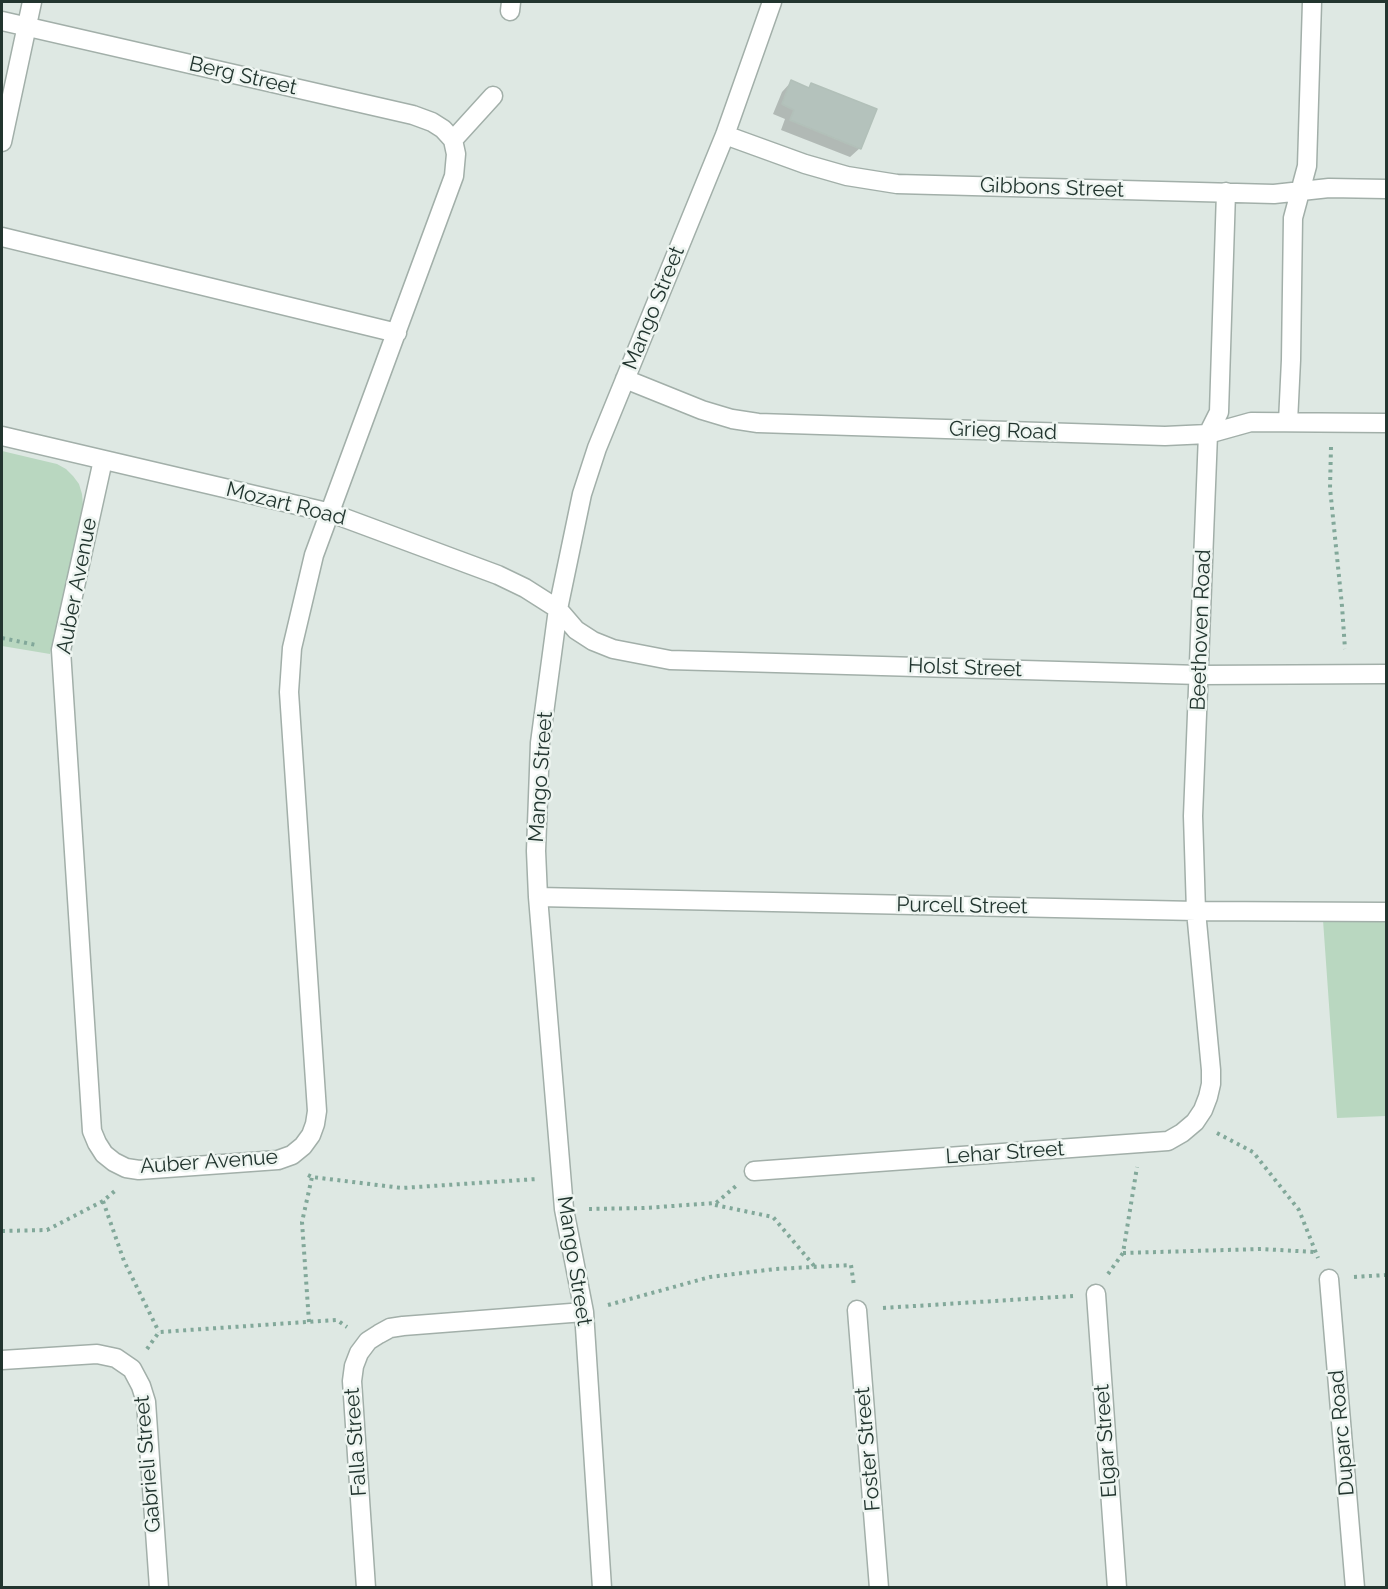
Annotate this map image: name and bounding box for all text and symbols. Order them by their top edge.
street label: Berg Street [187,51,299,101]
street label: Gibbons Street [980,173,1124,203]
street label: Mango Street [618,243,690,373]
street label: Grieg Road [949,417,1057,445]
street label: Mozart Road [224,477,348,531]
street label: Auber Avenue [51,516,103,656]
street label: Beethoven Road [1186,549,1216,711]
street label: Holst Street [907,653,1023,683]
street label: Mango Street [524,711,558,843]
street label: Purcell Street [896,892,1028,920]
street label: Lehar Street [945,1136,1065,1170]
street label: Auber Avenue [139,1145,279,1179]
street label: Mango Street [551,1194,597,1328]
street label: Duparc Road [1324,1369,1360,1497]
street label: Elgar Street [1089,1383,1123,1499]
street label: Foster Street [850,1386,886,1512]
street label: Falla Street [340,1387,372,1497]
street label: Gabrieli Street [129,1394,167,1534]

